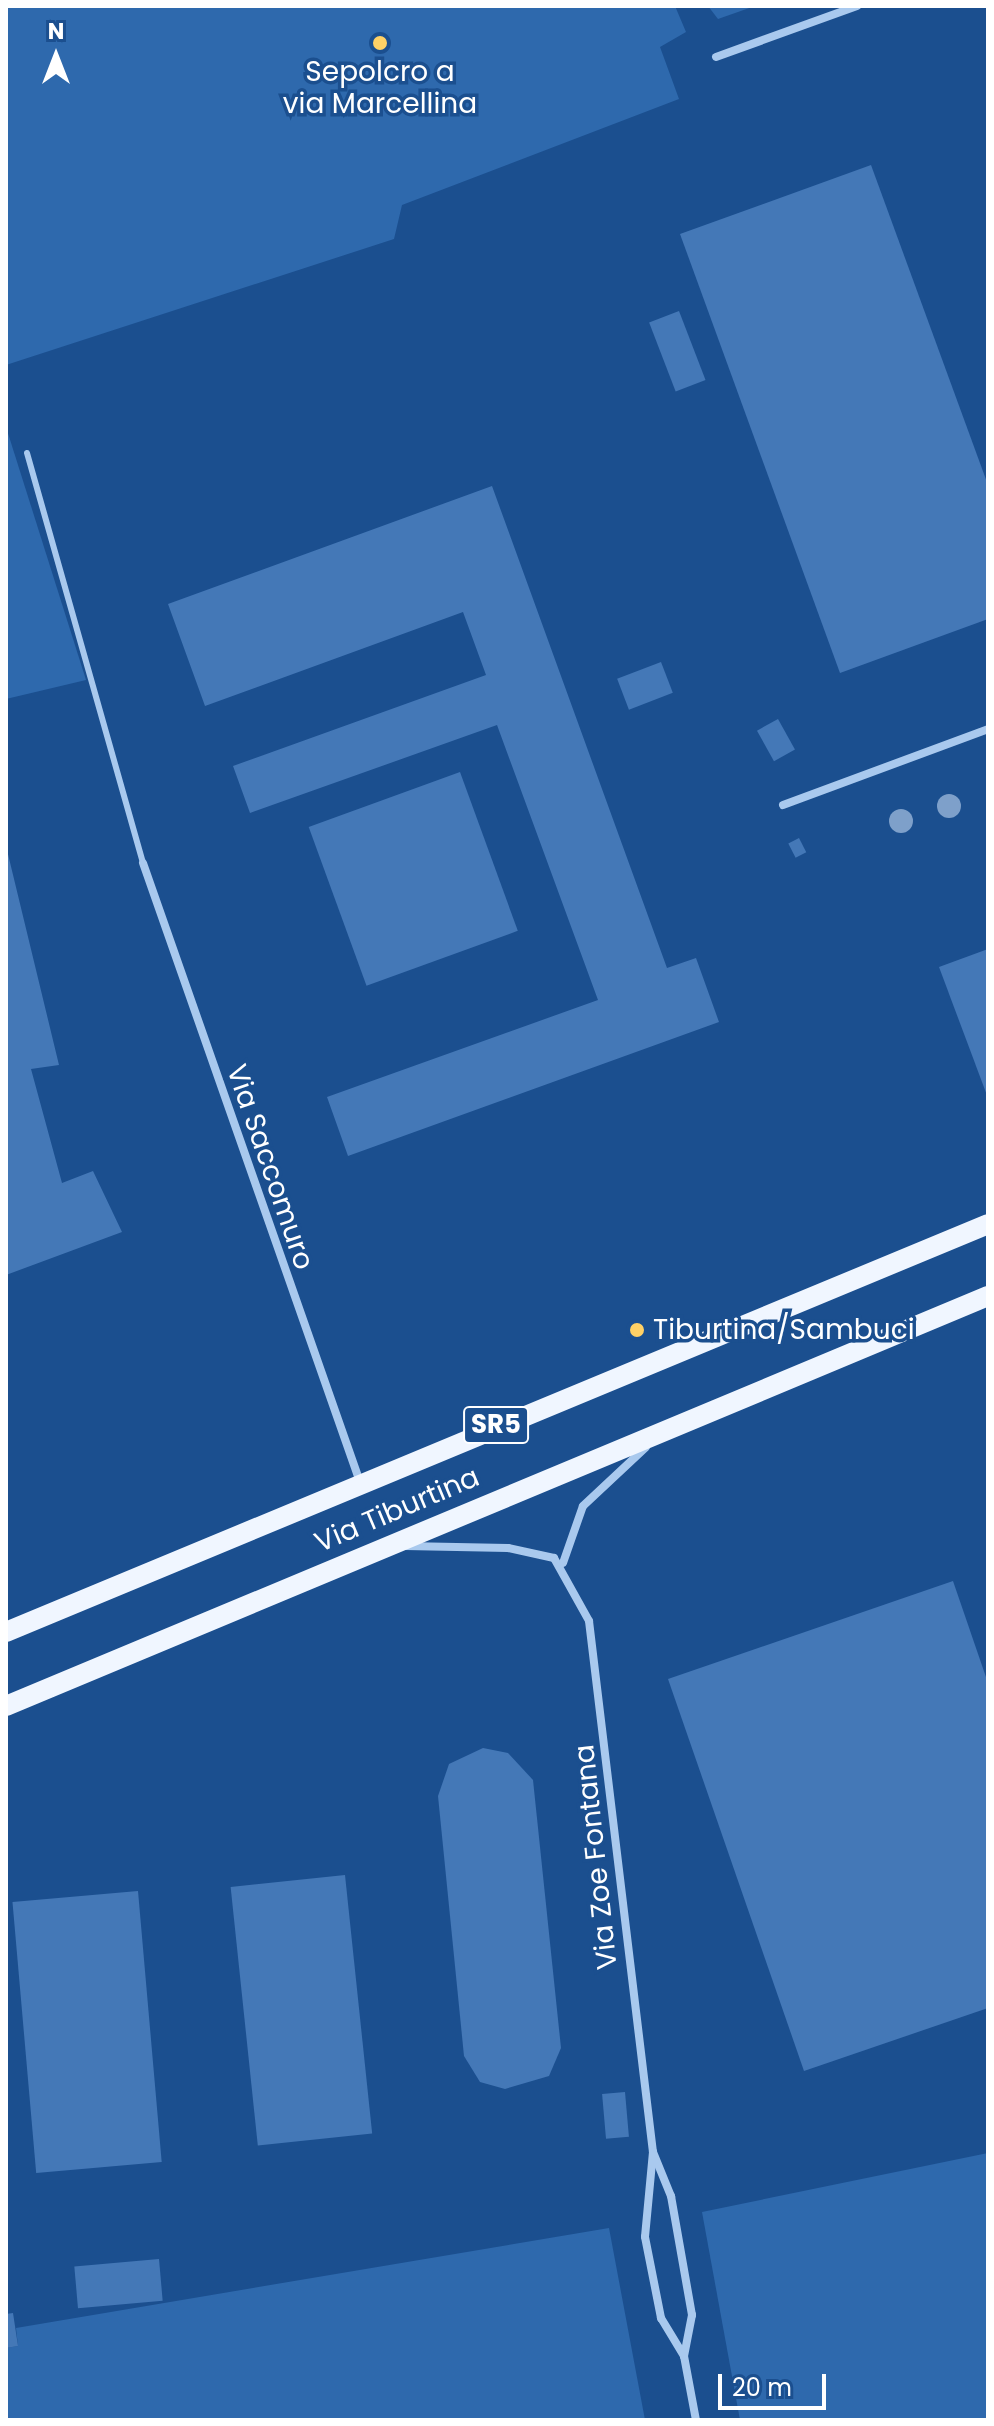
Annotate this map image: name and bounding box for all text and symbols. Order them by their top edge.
north arrow [16,16,96,96]
text: N [48,16,64,47]
marker: Sepolcro a via Marcellina [371,34,389,52]
place label: Sepolcro a via Marcellina [283,55,477,121]
street label: Via Saccomuro [219,1060,321,1274]
place label: Tiburtina/Sambuci [653,1313,915,1347]
marker: Tiburtina/Sambuci [628,1321,646,1339]
road number: SR5 [462,1403,530,1447]
street label: Via Tiburtina [310,1460,484,1560]
street label: Via Zoe Fontana [567,1743,625,1971]
scale bar [722,2358,830,2408]
text: 20 m [732,2371,792,2404]

